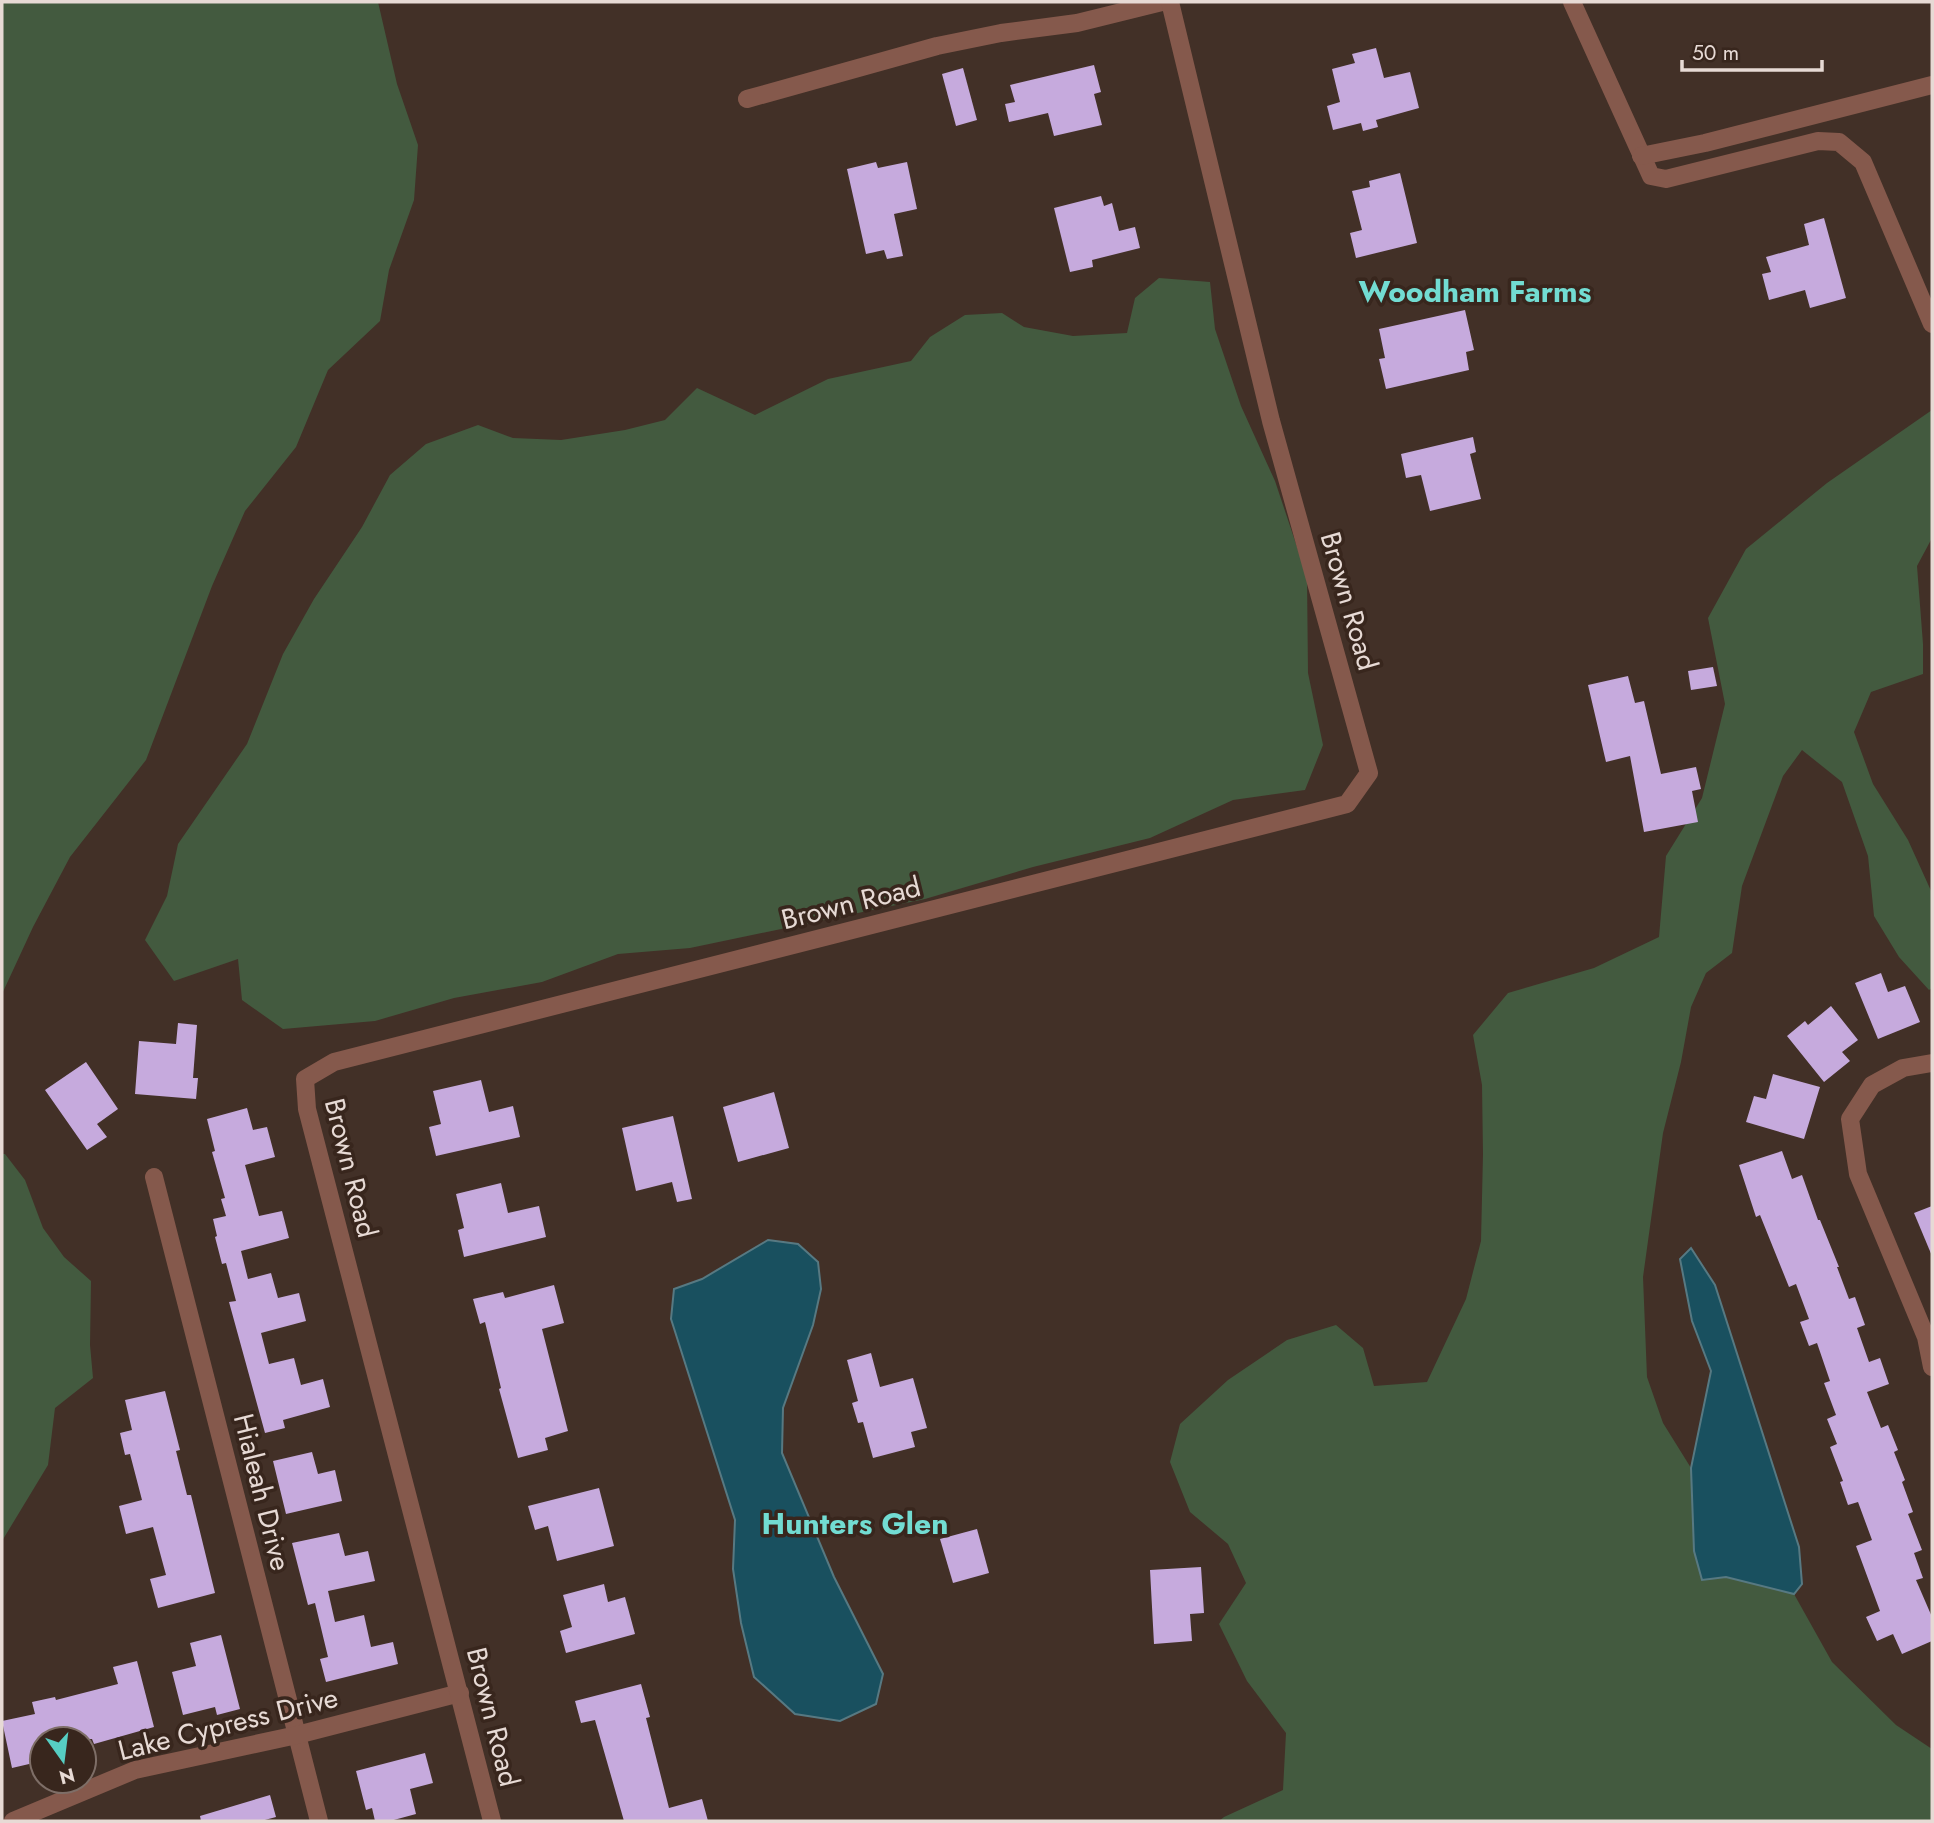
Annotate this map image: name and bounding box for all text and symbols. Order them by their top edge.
scale bar [1682,28,1822,72]
text: 50 m [1692,38,1739,68]
district label: Woodham Farms [1359,270,1591,313]
street label: Brown Road [1310,527,1388,675]
street label: Brown Road [777,866,925,940]
street label: Brown Road [314,1094,388,1242]
street label: Hialeah Drive [223,1409,301,1575]
district label: Hunters Glen [762,1502,948,1545]
street label: Brown Road [456,1643,530,1791]
street label: Lake Cypress Drive [114,1677,342,1771]
north arrow [28,1725,98,1795]
text: N [56,1761,78,1791]

